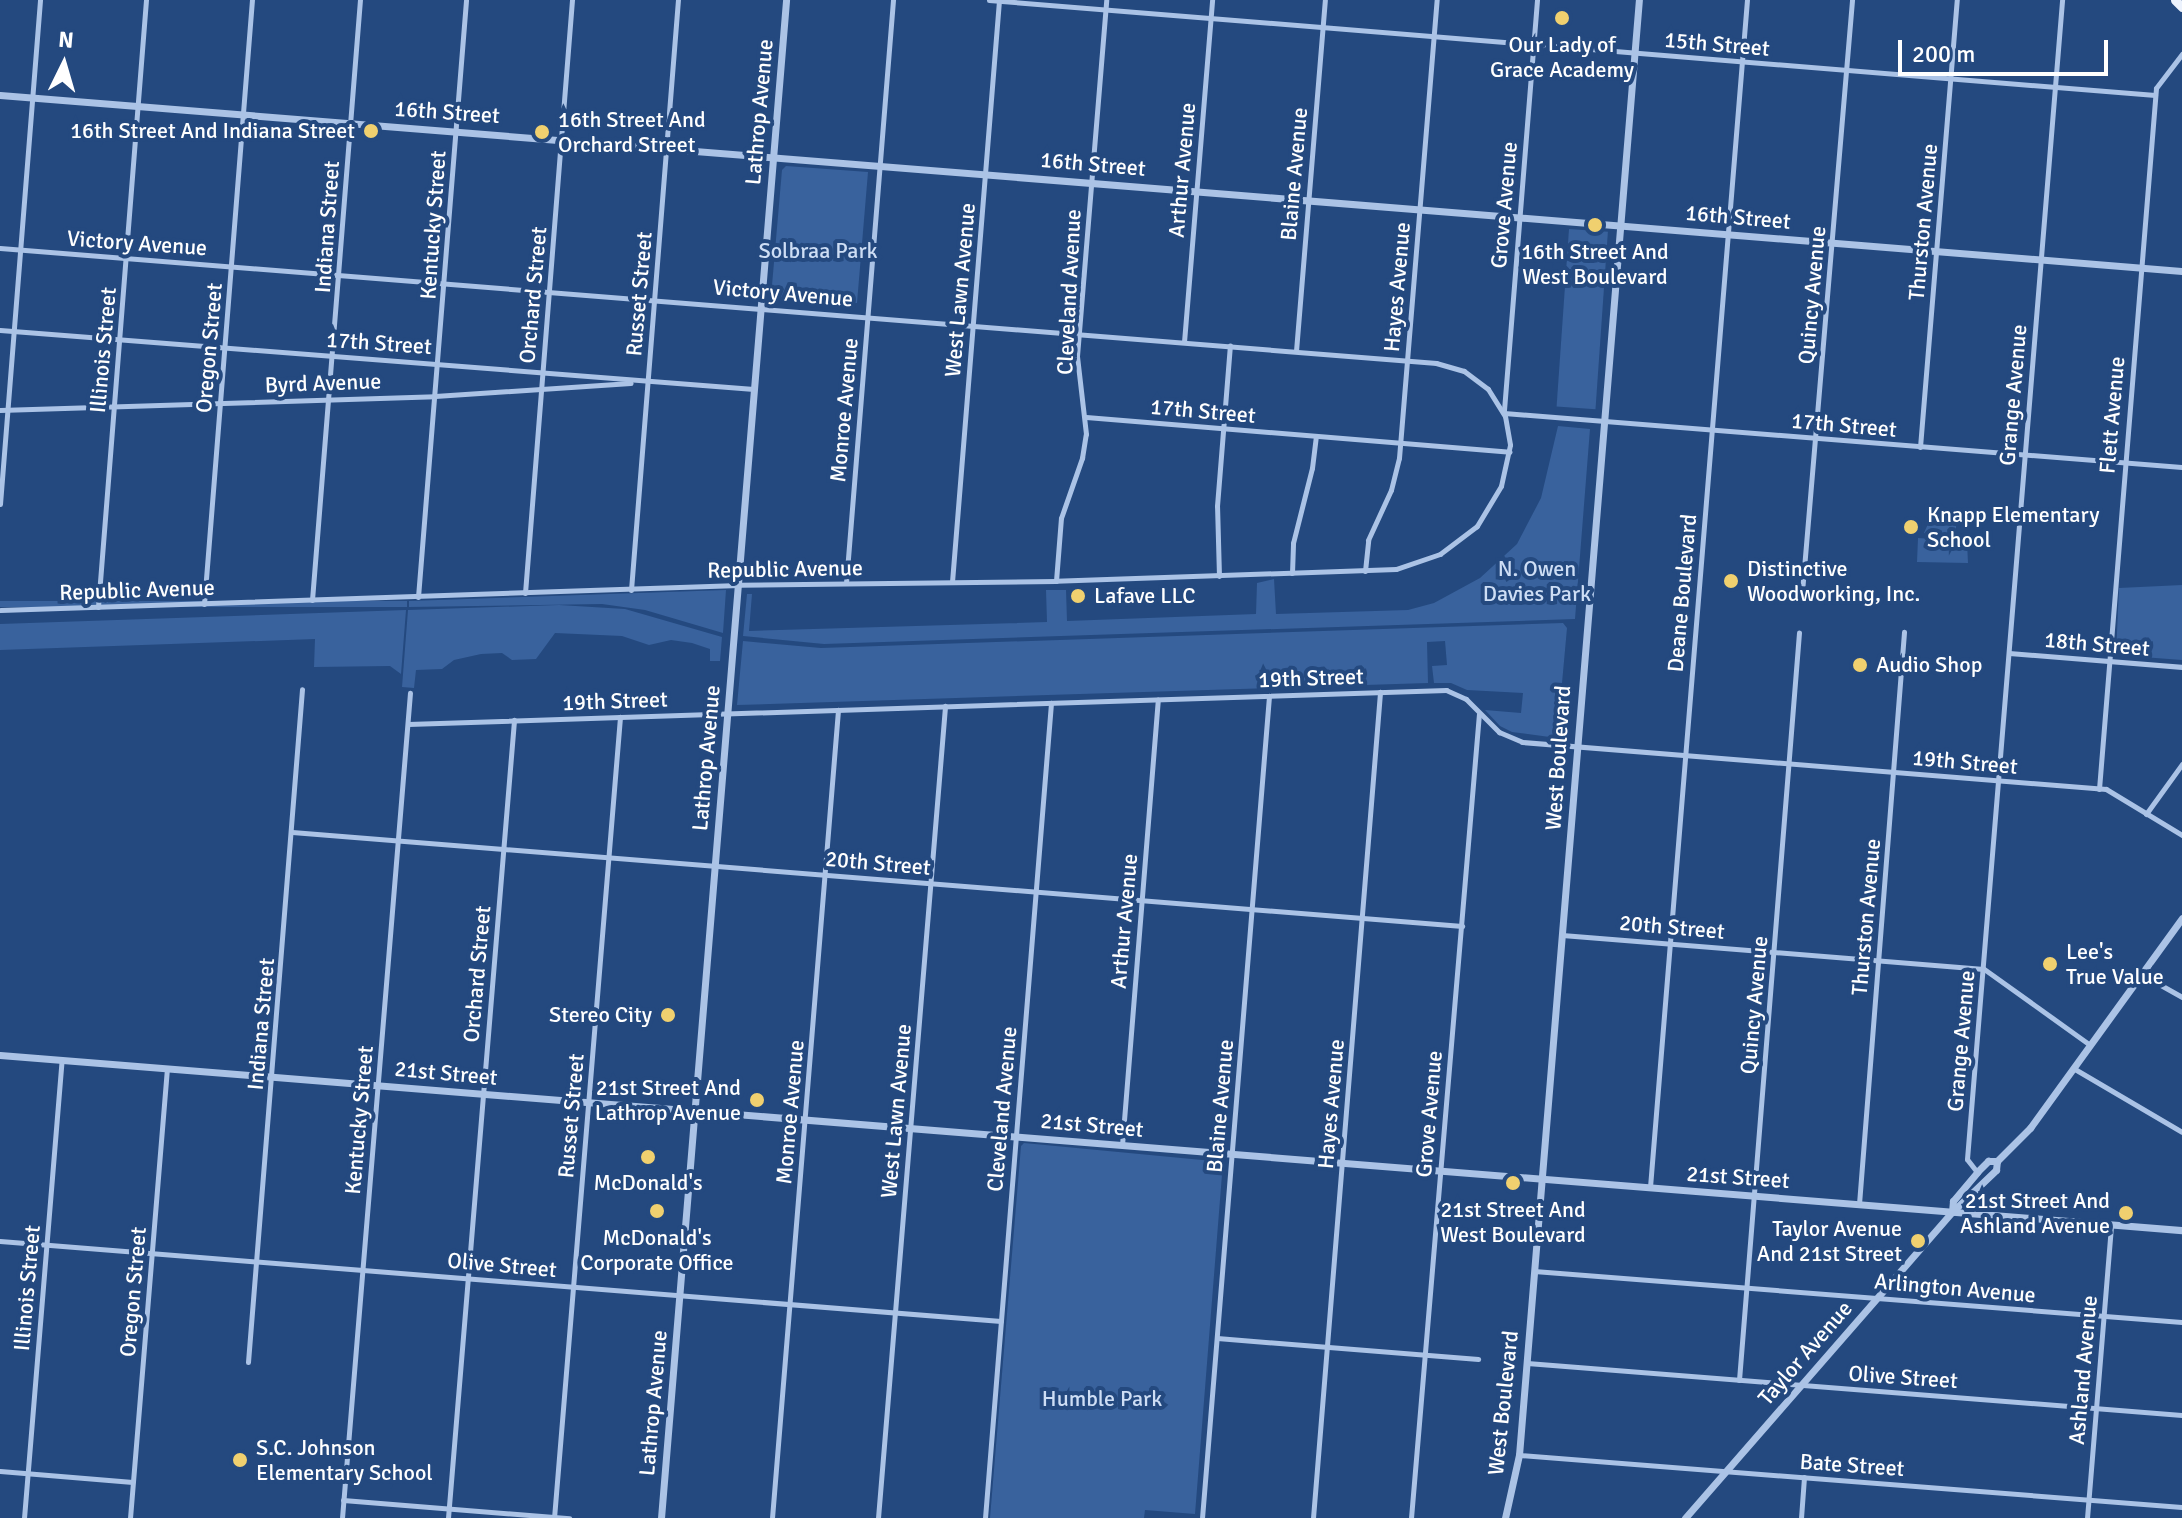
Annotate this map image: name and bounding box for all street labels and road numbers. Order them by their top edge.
street label: 15th Street [1663,26,1771,62]
street label: Lathrop Avenue [739,38,779,186]
street label: 16th Street [393,95,501,129]
street label: Arthur Avenue [1163,101,1201,239]
street label: Blaine Avenue [1275,106,1313,242]
street label: Grove Avenue [1485,140,1523,270]
street label: Thurston Avenue [1903,143,1943,301]
street label: 16th Street [1039,146,1147,182]
street label: Kentucky Street [415,150,451,300]
street label: Indiana Street [309,160,345,294]
street label: 16th Street [1684,199,1792,235]
street label: West Lawn Avenue [939,202,981,378]
street label: Cleveland Avenue [1051,208,1087,376]
street label: Hayes Avenue [1378,221,1416,353]
street label: Victory Avenue [66,225,208,261]
street label: Orchard Street [514,225,552,365]
street label: Quincy Avenue [1793,225,1831,365]
street label: Russet Street [620,231,658,357]
street label: Victory Avenue [712,274,854,312]
street label: Oregon Street [190,282,228,414]
street label: Illinois Street [84,286,122,414]
street label: Grange Avenue [1994,323,2032,467]
street label: 17th Street [325,326,433,360]
street label: Monroe Avenue [825,337,863,483]
street label: Flett Avenue [2094,355,2130,475]
street label: Byrd Avenue [264,368,382,398]
street label: 17th Street [1149,393,1257,429]
street label: 17th Street [1790,407,1898,443]
street label: Deane Boulevard [1662,513,1702,673]
street label: Republic Avenue [707,554,863,584]
street label: Republic Avenue [59,574,215,606]
street label: 18th Street [2043,626,2151,662]
street label: 19th Street [1258,663,1364,693]
street label: Lathrop Avenue [686,684,726,832]
street label: West Boulevard [1540,685,1576,831]
street label: 19th Street [562,686,668,716]
street label: 19th Street [1911,744,2019,780]
street label: Thurston Avenue [1846,838,1886,996]
street label: 20th Street [824,845,932,881]
street label: Arthur Avenue [1105,852,1143,990]
street label: Orchard Street [458,904,496,1044]
street label: 20th Street [1618,909,1726,945]
street label: Quincy Avenue [1735,935,1773,1075]
street label: Indiana Street [242,957,280,1091]
street label: Grange Avenue [1942,969,1980,1113]
street label: West Lawn Avenue [875,1023,917,1199]
street label: Cleveland Avenue [982,1025,1022,1193]
street label: Blaine Avenue [1201,1038,1239,1174]
street label: Hayes Avenue [1312,1038,1350,1170]
street label: Monroe Avenue [771,1039,809,1185]
street label: Kentucky Street [339,1044,379,1196]
street label: Grove Avenue [1410,1049,1448,1179]
street label: Russet Street [552,1053,590,1179]
street label: 21st Street [393,1055,499,1091]
street label: 21st Street [1039,1107,1145,1143]
street label: 21st Street [1686,1160,1790,1194]
street label: Illinois Street [8,1224,46,1352]
street label: Oregon Street [114,1226,152,1358]
street label: Olive Street [446,1247,558,1283]
street label: Arlington Avenue [1873,1268,2037,1308]
street label: Ashland Avenue [2063,1294,2103,1446]
street label: Taylor Avenue [1752,1295,1858,1411]
street label: Lathrop Avenue [633,1329,673,1477]
street label: West Boulevard [1482,1329,1524,1477]
street label: Olive Street [1847,1360,1959,1394]
street label: Bate Street [1799,1448,1905,1482]

